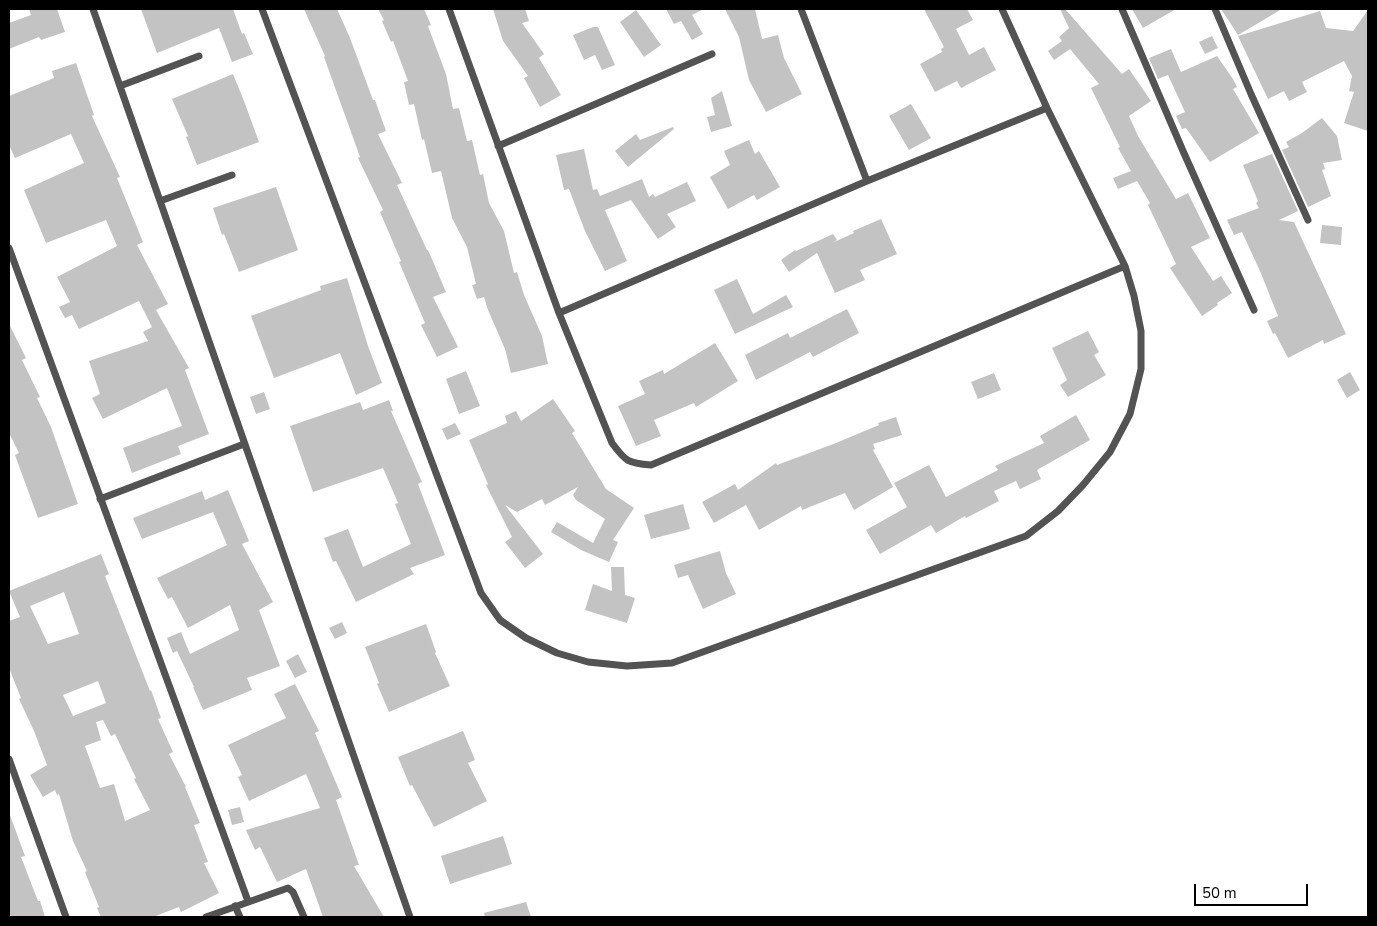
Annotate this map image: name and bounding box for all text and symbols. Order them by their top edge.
scale bar [1197,874,1311,906]
text: 50 m [1202,883,1237,903]

